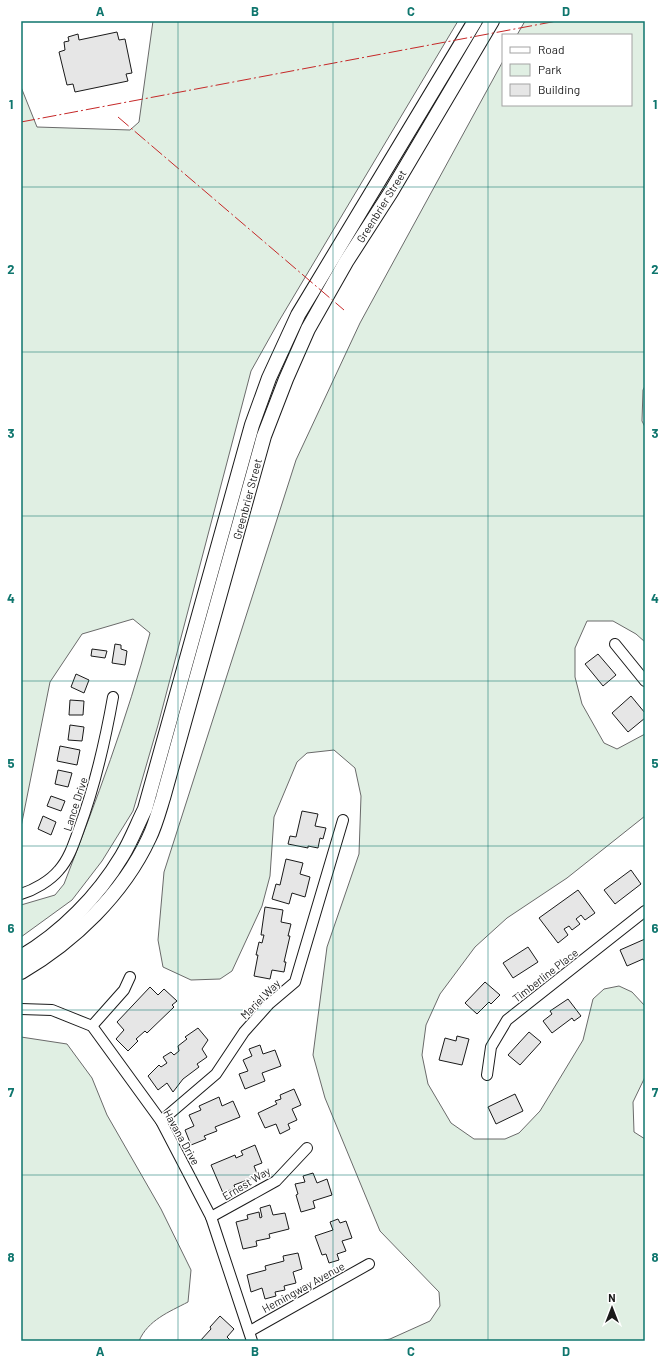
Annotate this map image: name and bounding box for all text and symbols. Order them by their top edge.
text: A [96,3,105,19]
text: B [251,3,259,19]
text: C [407,3,415,19]
text: D [562,3,570,19]
legend [502,34,632,106]
text: Road [538,42,565,56]
text: Park [538,62,562,76]
text: Building [538,82,580,96]
text: 1 [9,96,13,112]
text: 1 [653,96,657,112]
street label: Greenbrier Street [353,167,409,245]
text: 2 [7,261,15,277]
text: 2 [651,261,659,277]
text: 3 [7,425,15,441]
text: 3 [651,425,659,441]
street label: Greenbrier Street [230,457,264,541]
text: 4 [7,590,15,606]
text: 4 [651,590,659,606]
text: 5 [7,755,15,771]
text: 5 [651,755,659,771]
street label: Lance Drive [60,775,90,833]
text: 6 [8,920,15,936]
text: 6 [652,920,659,936]
street label: Timberline Place [510,945,580,1005]
street label: Mariel Way [237,976,283,1022]
text: 7 [8,1084,15,1100]
text: 7 [652,1084,659,1100]
street label: Havana Drive [161,1107,203,1167]
street label: Ernest Way [220,1164,272,1202]
text: 8 [7,1249,15,1265]
text: 8 [651,1249,659,1265]
street label: Hemingway Avenue [259,1259,347,1315]
north arrow [592,1288,632,1328]
text: N [608,1291,616,1304]
text: A [96,1343,105,1359]
text: B [251,1343,259,1359]
text: C [407,1343,415,1359]
text: D [562,1343,570,1359]

